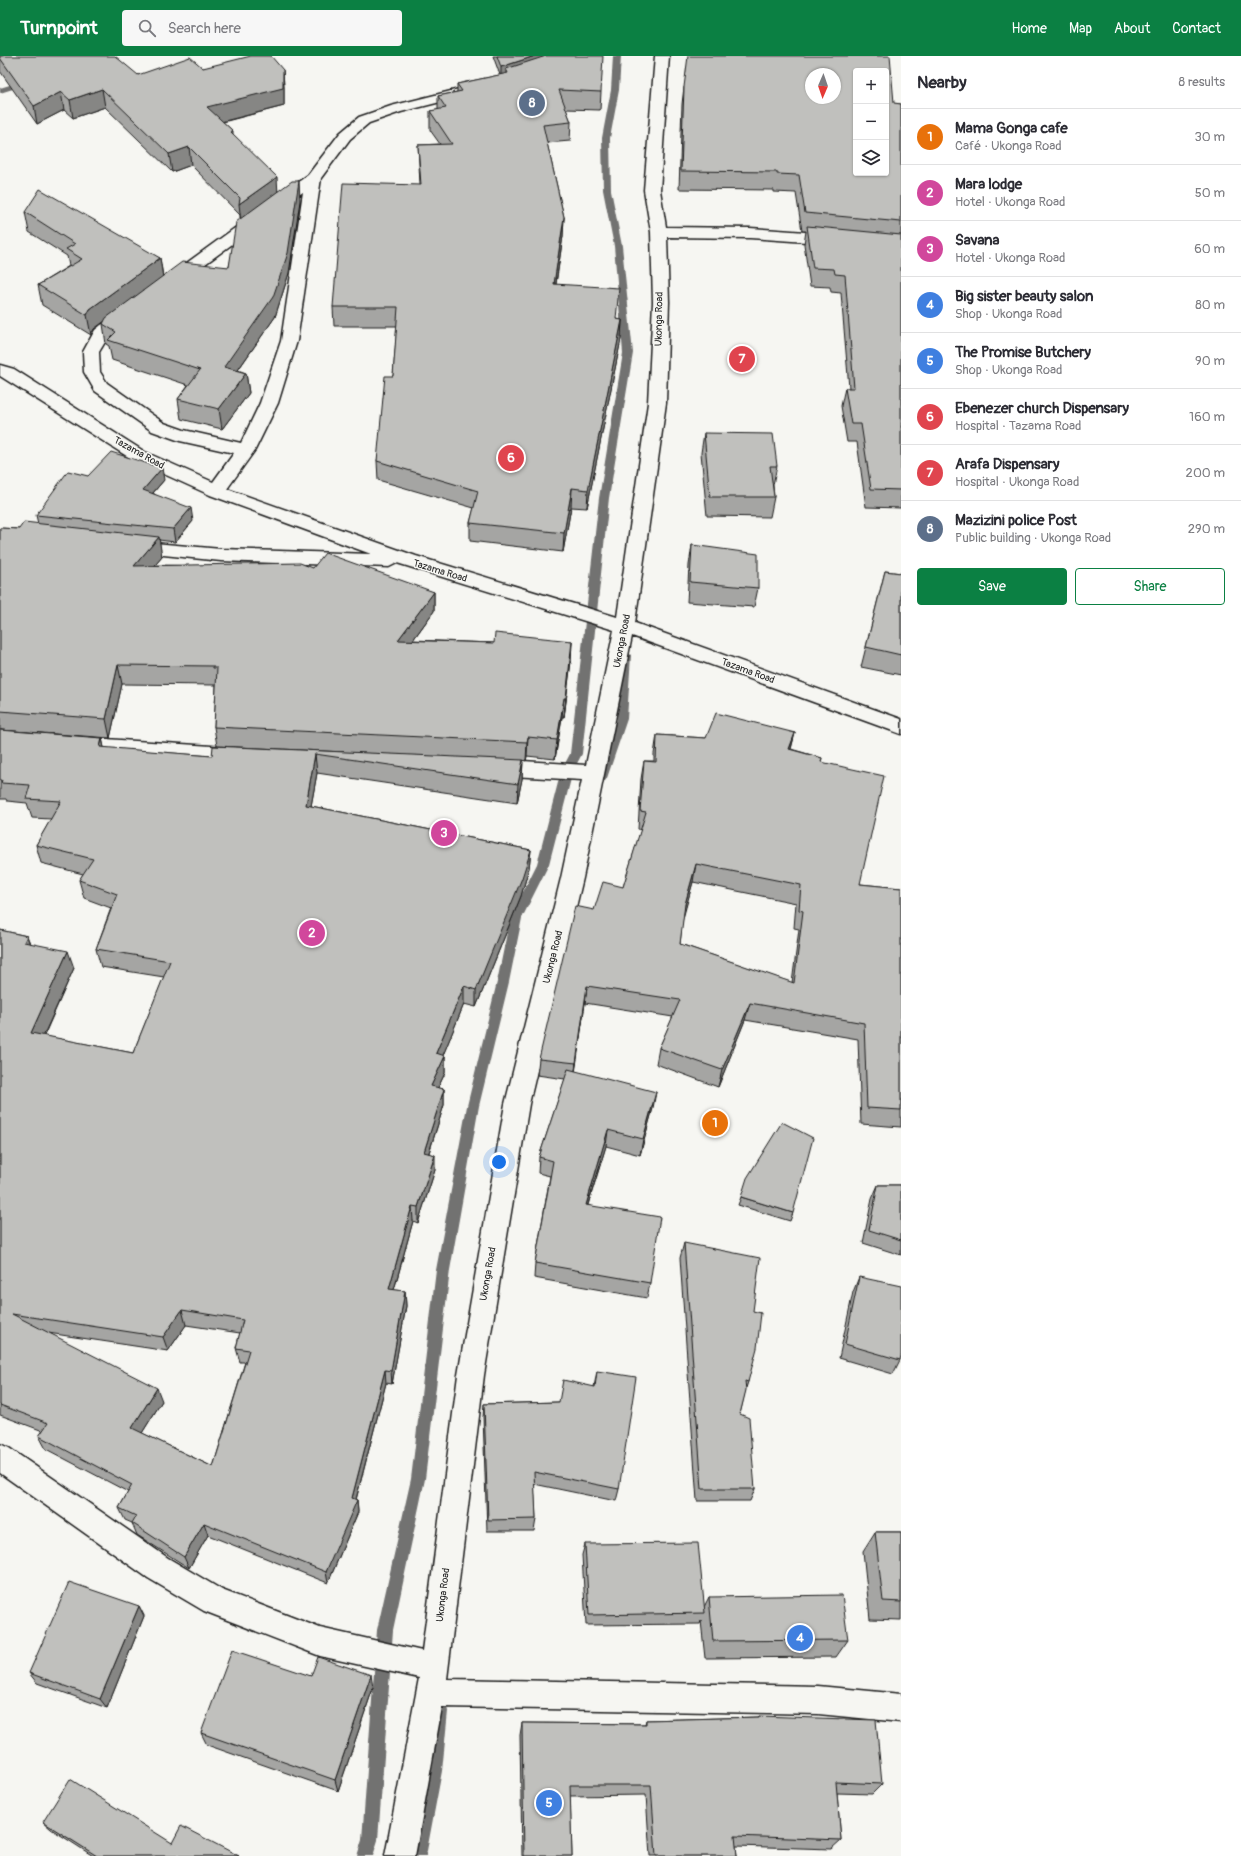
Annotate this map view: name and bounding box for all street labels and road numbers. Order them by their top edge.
street label: Ukonga Road [653,292,665,346]
street label: Tazama Road [112,434,166,472]
street label: Tazama Road [412,557,469,585]
street label: Ukonga Road [611,613,633,669]
street label: Tazama Road [720,656,776,686]
street label: Ukonga Road [541,929,565,985]
street label: Ukonga Road [477,1246,499,1302]
street label: Ukonga Road [434,1567,452,1623]

